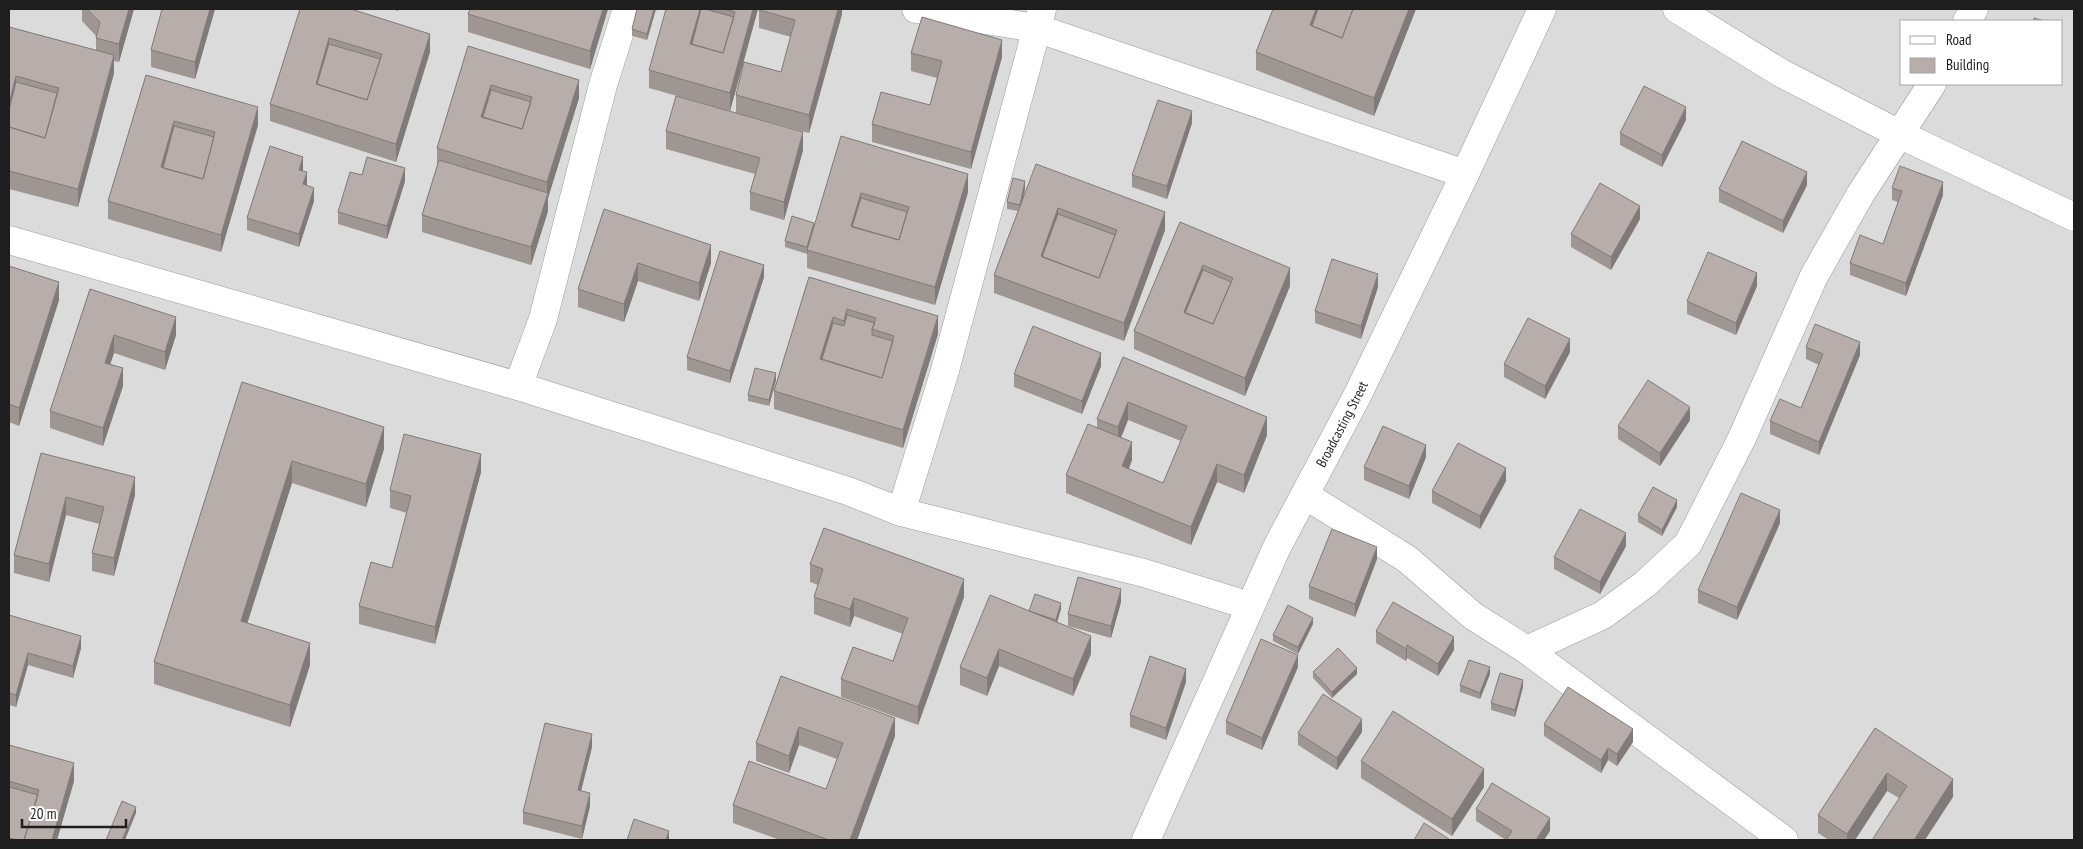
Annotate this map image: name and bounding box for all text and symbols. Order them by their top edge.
legend [1900,20,2063,85]
text: Road [1946,30,1972,49]
text: Building [1946,55,1989,74]
street label: Broadcasting Street [1312,378,1372,470]
scale bar [22,796,126,828]
text: 20 m [30,804,56,823]

